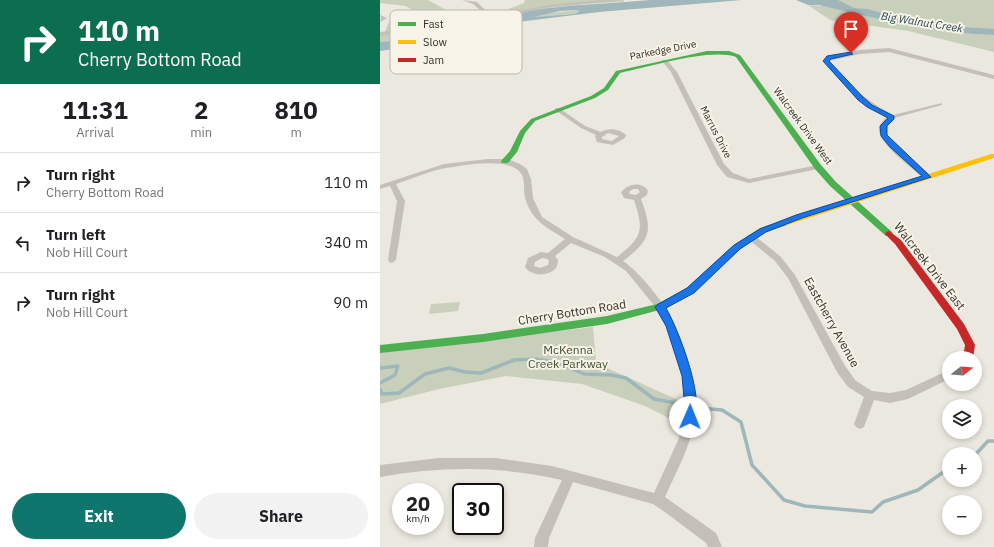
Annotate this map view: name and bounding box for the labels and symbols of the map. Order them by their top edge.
water label: Big Walnut Creek [880,9,964,35]
legend [390,10,522,74]
pin [834,12,868,53]
text: Fast [423,17,444,31]
text: Slow [423,35,447,49]
street label: Parkedge Drive [629,37,698,63]
text: Jam [423,53,444,67]
street label: Walcreek Drive West [771,85,836,168]
street label: Marrus Drive [697,104,735,161]
street label: Walcreek Drive East [891,219,969,313]
street label: Eastcherry Avenue [801,274,863,370]
street label: Cherry Bottom Road [517,296,627,328]
park label: McKenna Creek Parkway [528,342,608,371]
north arrow [942,351,982,391]
position arrow [669,396,711,438]
speed limit sign: 30 [452,483,504,535]

